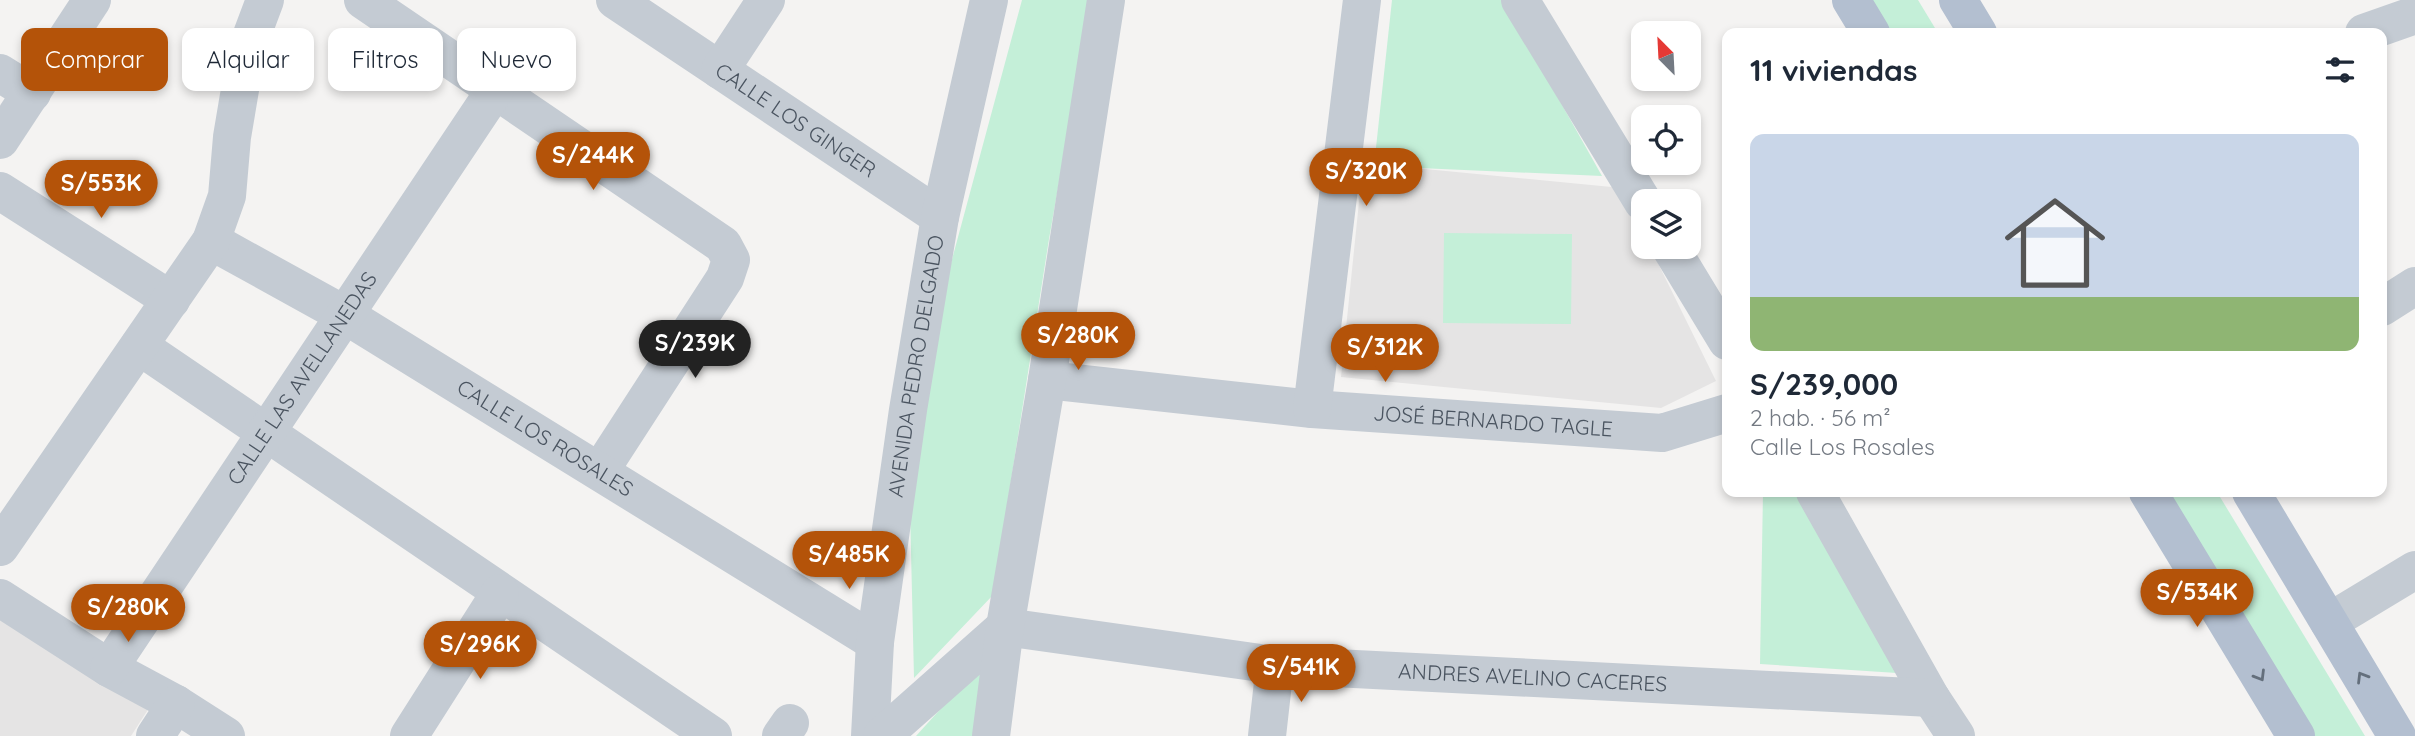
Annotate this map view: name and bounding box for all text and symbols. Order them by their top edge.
north arrow [1631,21,1701,91]
map controls [1631,21,1701,259]
chip: Comprar [21,28,168,91]
chip: Alquilar [182,28,314,91]
chip: Filtros [328,28,443,91]
chip: Nuevo [457,28,576,91]
text: 11 viviendas [1750,51,1917,89]
icon: filters [2321,51,2359,89]
street label: CALLE LOS GINGER [711,57,881,183]
button: locate [1631,105,1701,175]
pin: S/244K [536,132,650,192]
text: S/244K [552,140,634,169]
pin: S/320K [1309,148,1423,208]
text: S/320K [1325,156,1407,185]
pin: S/553K [44,160,158,220]
text: S/553K [61,168,141,197]
icon: home [1992,180,2118,306]
button: layers [1631,189,1701,259]
street label: AVENIDA PEDRO DELGADO [882,233,949,499]
street label: CALLE LAS AVELLANEDAS [221,267,382,490]
pin: S/280K [1021,312,1135,372]
pin: S/239K [638,320,752,380]
text: S/280K [1037,320,1119,349]
pin: S/312K [1328,324,1442,384]
text: S/239K [655,328,735,357]
text: S/312K [1347,332,1423,361]
text: S/239,000 [1750,365,1898,403]
street label: CALLE LOS ROSALES [453,373,638,502]
street label: JOSÉ BERNARDO TAGLE [1372,399,1614,442]
text: 2 hab. · 56 m² [1750,403,1891,432]
text: Calle Los Rosales [1750,432,1935,461]
pin: S/485K [792,532,906,591]
text: S/485K [808,539,890,568]
pin: S/534K [2140,570,2254,629]
text: S/534K [2157,577,2237,606]
pin: S/280K [71,584,185,644]
text: S/280K [87,592,169,621]
pin: S/296K [423,622,537,681]
text: S/296K [440,629,520,658]
pin: S/541K [1244,644,1358,704]
text: S/541K [1263,652,1339,681]
street label: ANDRES AVELINO CACERES [1398,657,1668,697]
one-way arrow [2252,668,2265,681]
one-way arrow [2357,672,2370,685]

